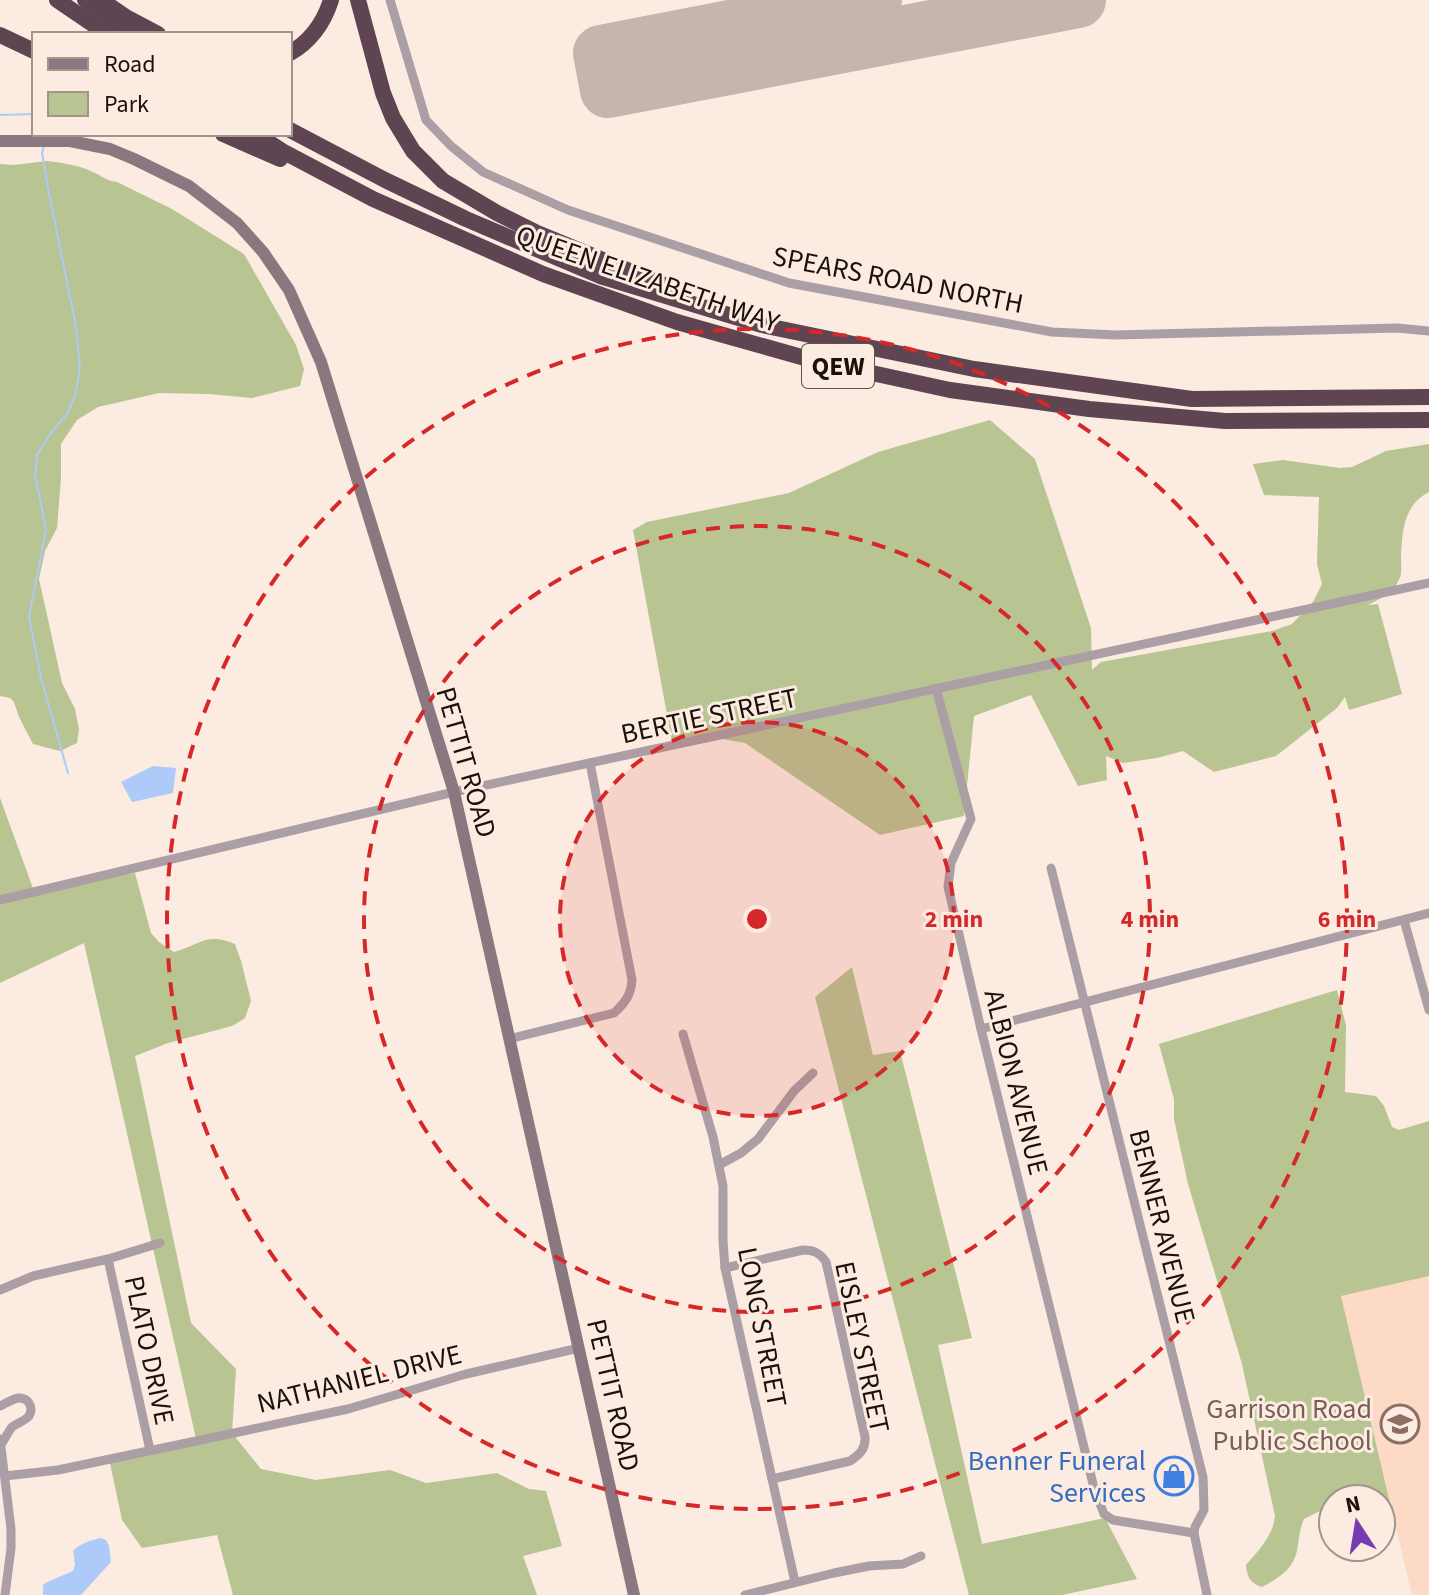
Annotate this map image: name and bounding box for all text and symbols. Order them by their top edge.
legend [32,32,292,136]
text: Road [104,47,156,82]
text: Park [104,87,149,122]
street label: QUEEN ELIZABETH WAY [511,215,785,343]
street label: SPEARS ROAD NORTH [769,236,1027,324]
road number: QEW [802,344,874,388]
street label: BERTIE STREET [617,678,801,754]
street label: PETTIT ROAD [425,682,507,842]
text: 2 min [925,902,983,937]
text: 4 min [1121,902,1179,937]
text: 6 min [1318,902,1376,937]
centre of rings [743,905,771,933]
street label: ALBION AVENUE [974,985,1058,1179]
street label: BENNER AVENUE [1119,1125,1205,1327]
street label: LONG STREET [727,1244,797,1411]
street label: EISLEY STREET [824,1258,900,1437]
street label: PLATO DRIVE [114,1272,184,1428]
street label: PETTIT ROAD [576,1315,650,1475]
street label: NATHANIEL DRIVE [253,1334,466,1424]
place label: Garrison Road Public School [1206,1389,1372,1461]
school or university icon: Garrison Road Public School [1379,1403,1421,1445]
place label: Benner Funeral Services [968,1441,1146,1513]
shop icon: Benner Funeral Services [1153,1455,1195,1497]
north arrow [1317,1483,1397,1563]
text: N [1343,1487,1364,1522]

